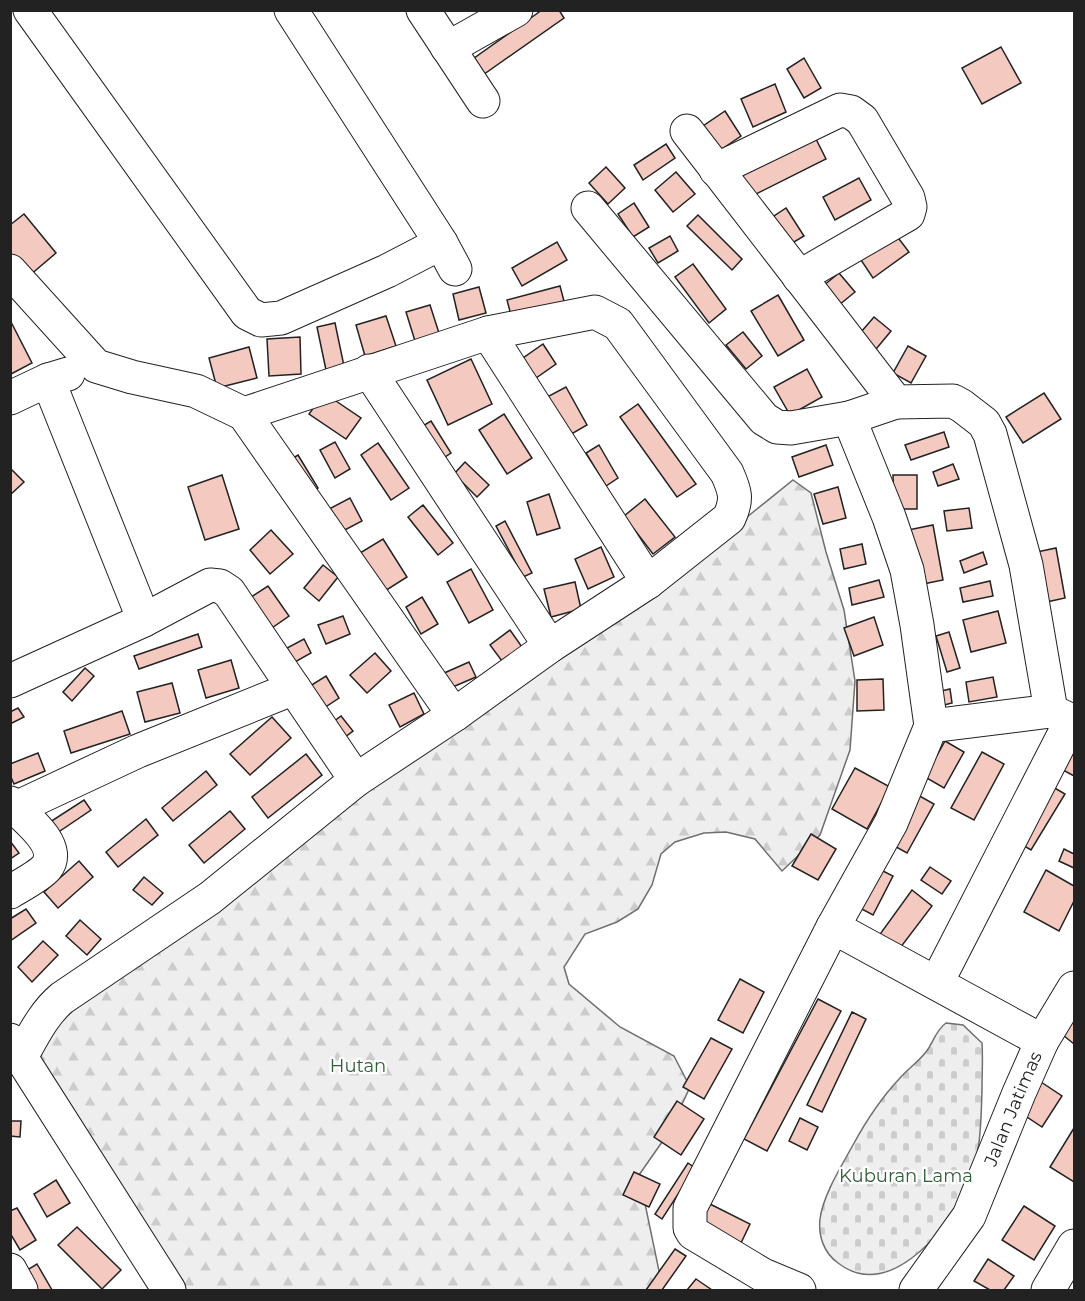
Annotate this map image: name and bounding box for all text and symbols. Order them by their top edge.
street label: Jalan Jatimas [979,1048,1047,1170]
park label: Hutan [330,1055,386,1077]
park label: Kuburan Lama [839,1165,973,1187]

